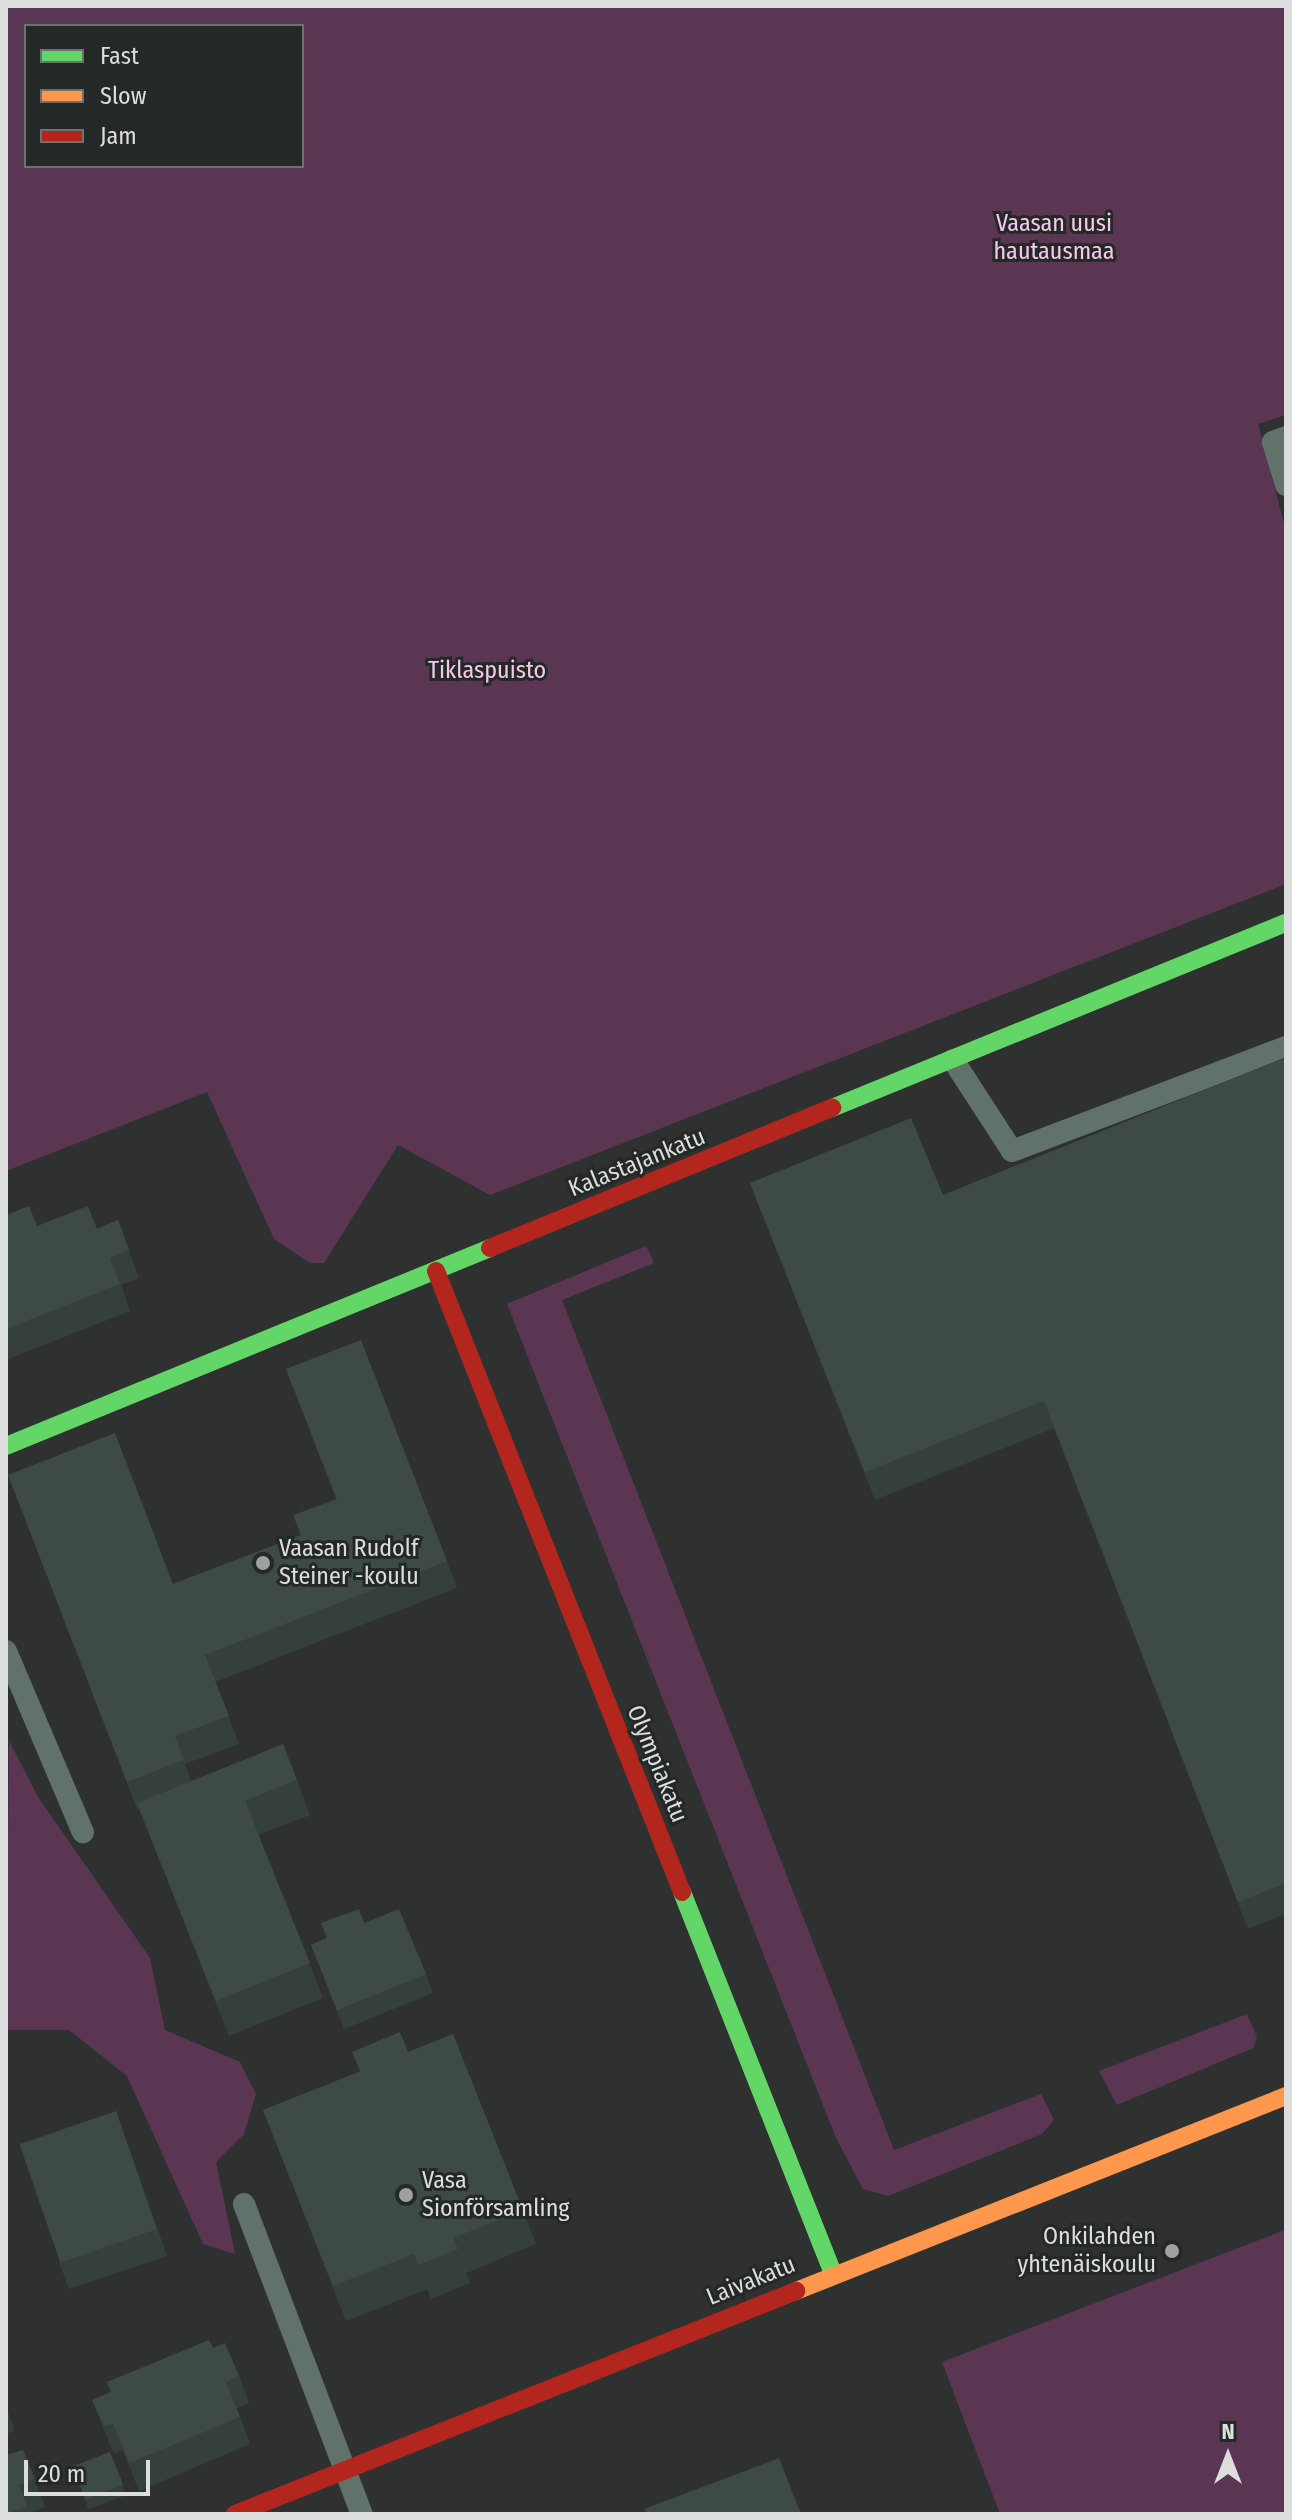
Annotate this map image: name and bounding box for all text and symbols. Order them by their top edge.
legend [24,24,304,168]
text: Fast [100,42,139,70]
text: Slow [100,82,146,110]
text: Jam [100,122,137,150]
park label: Vaasan uusi hautausmaa [993,210,1115,266]
park label: Tiklaspuisto [428,657,546,685]
street label: Kalastajankatu [565,1123,709,1203]
place label: Vaasan Rudolf Steiner -koulu [279,1535,419,1591]
marker: Vaasan Rudolf Steiner -koulu [254,1554,272,1572]
street label: Olympiakatu [620,1701,694,1827]
place label: Vasa Sionförsamling [422,2167,570,2223]
marker: Vasa Sionförsamling [397,2186,415,2204]
place label: Onkilahden yhtenäiskoulu [1018,2223,1156,2279]
marker: Onkilahden yhtenäiskoulu [1163,2242,1181,2260]
street label: Laivakatu [702,2250,800,2312]
north arrow [1188,2416,1268,2496]
text: N [1221,2418,1235,2445]
scale bar [28,2444,154,2494]
text: 20 m [38,2460,85,2488]

